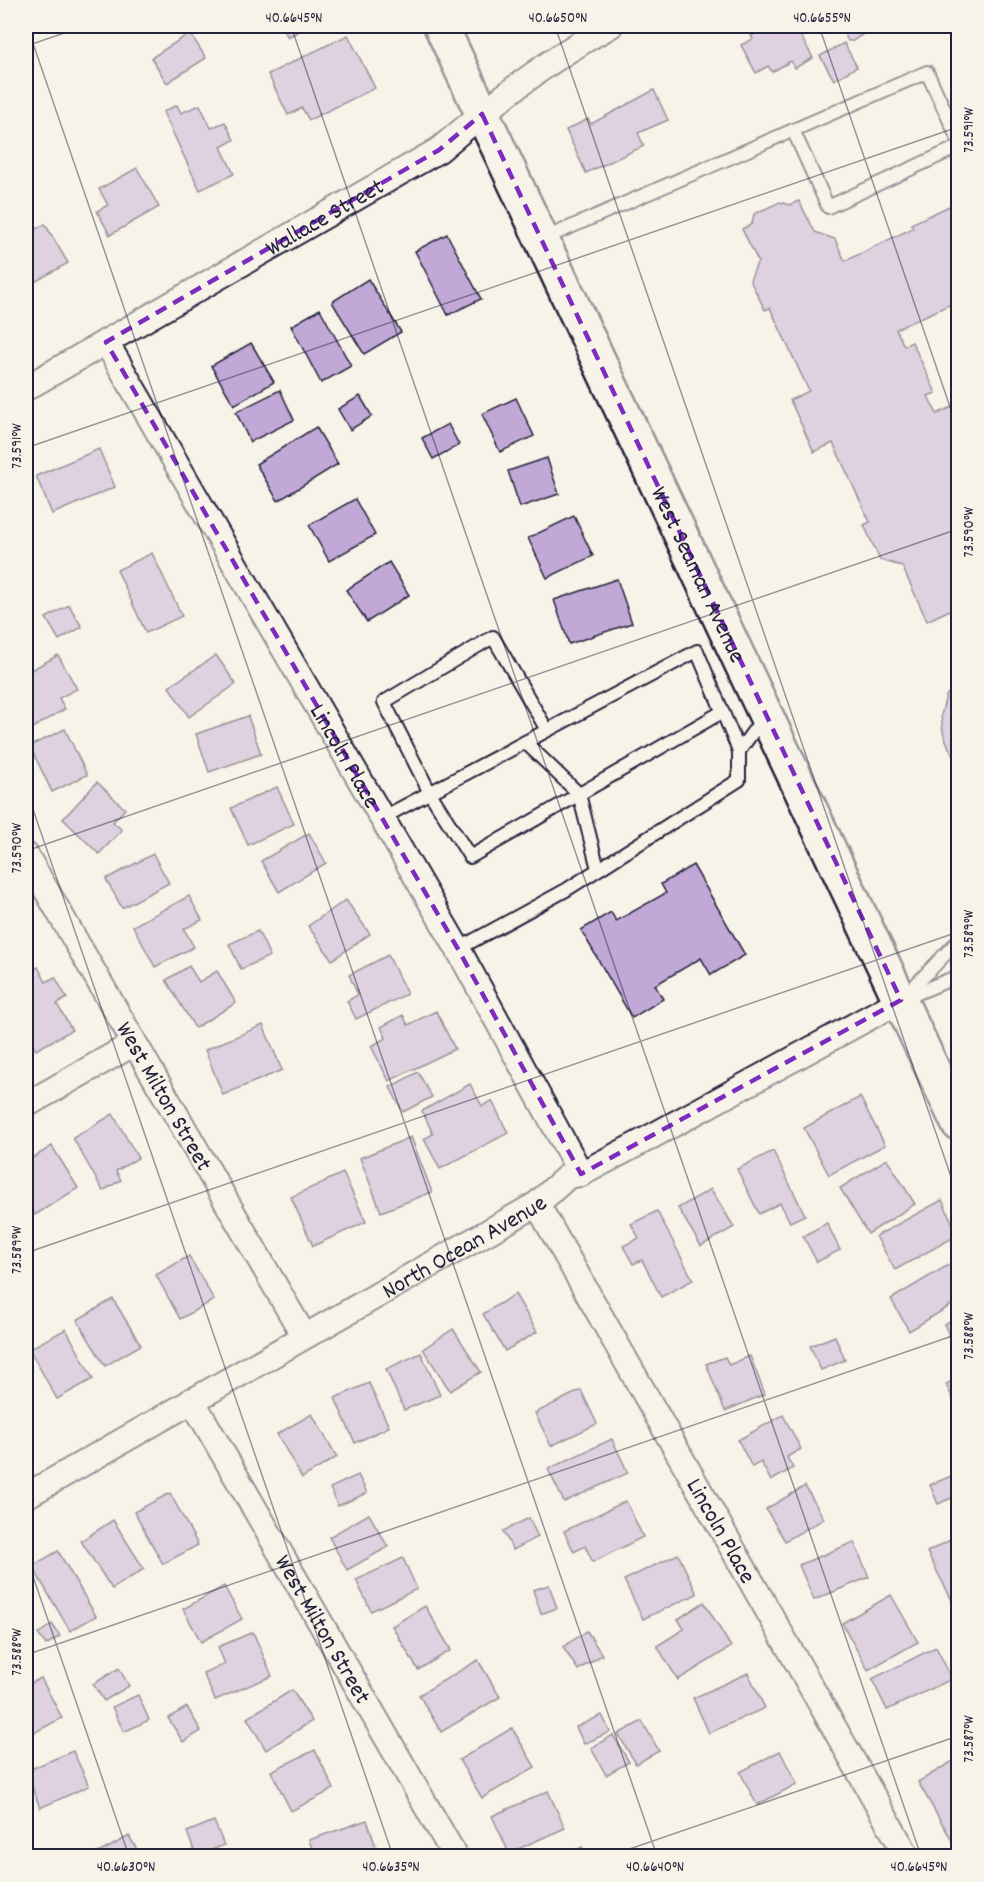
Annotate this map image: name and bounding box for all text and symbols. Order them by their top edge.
text: 40.6645°N [266,8,323,30]
text: 40.6650°N [529,8,587,30]
text: 40.6655°N [793,8,851,30]
text: 73.591°W [959,107,981,153]
street label: Wallace Street [260,171,391,266]
text: 73.591°W [7,423,29,469]
street label: West Seaman Avenue [640,482,753,669]
text: 73.590°W [959,506,981,557]
street label: Lincoln Place [299,698,387,816]
text: 73.590°W [7,822,29,873]
text: 73.589°W [959,910,981,958]
street label: West Milton Street [106,1016,219,1178]
street label: North Ocean Avenue [377,1188,556,1309]
text: 73.589°W [7,1226,29,1274]
text: 73.588°W [959,1312,981,1360]
street label: Lincoln Place [676,1473,763,1590]
street label: West Milton Street [265,1549,378,1711]
text: 73.588°W [7,1628,29,1676]
text: 73.587°W [959,1715,981,1763]
text: 40.6630°N [97,1857,155,1879]
text: 40.6635°N [362,1857,420,1879]
text: 40.6640°N [626,1857,684,1879]
text: 40.6645°N [891,1857,948,1879]

